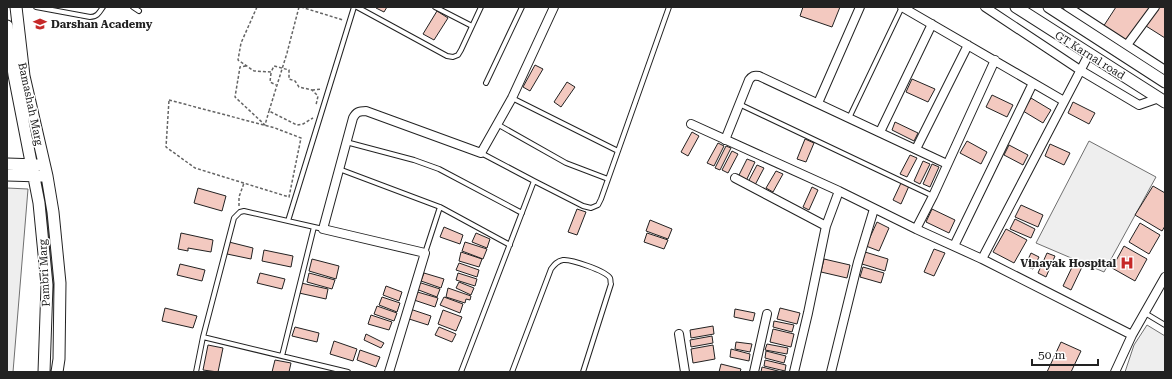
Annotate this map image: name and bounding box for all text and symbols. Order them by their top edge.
school or university icon: Darshan Academy [32,16,48,32]
place label: Darshan Academy [51,18,153,31]
street label: GT Karnal road [1052,29,1127,82]
street label: Bamashah Marg [15,61,46,147]
street label: Pambri Marg [36,238,53,307]
hospital icon: Vinayak Hospital [1119,255,1135,271]
place label: Vinayak Hospital [1020,257,1116,270]
scale bar [1032,341,1098,367]
text: 50 m [1038,348,1065,362]

